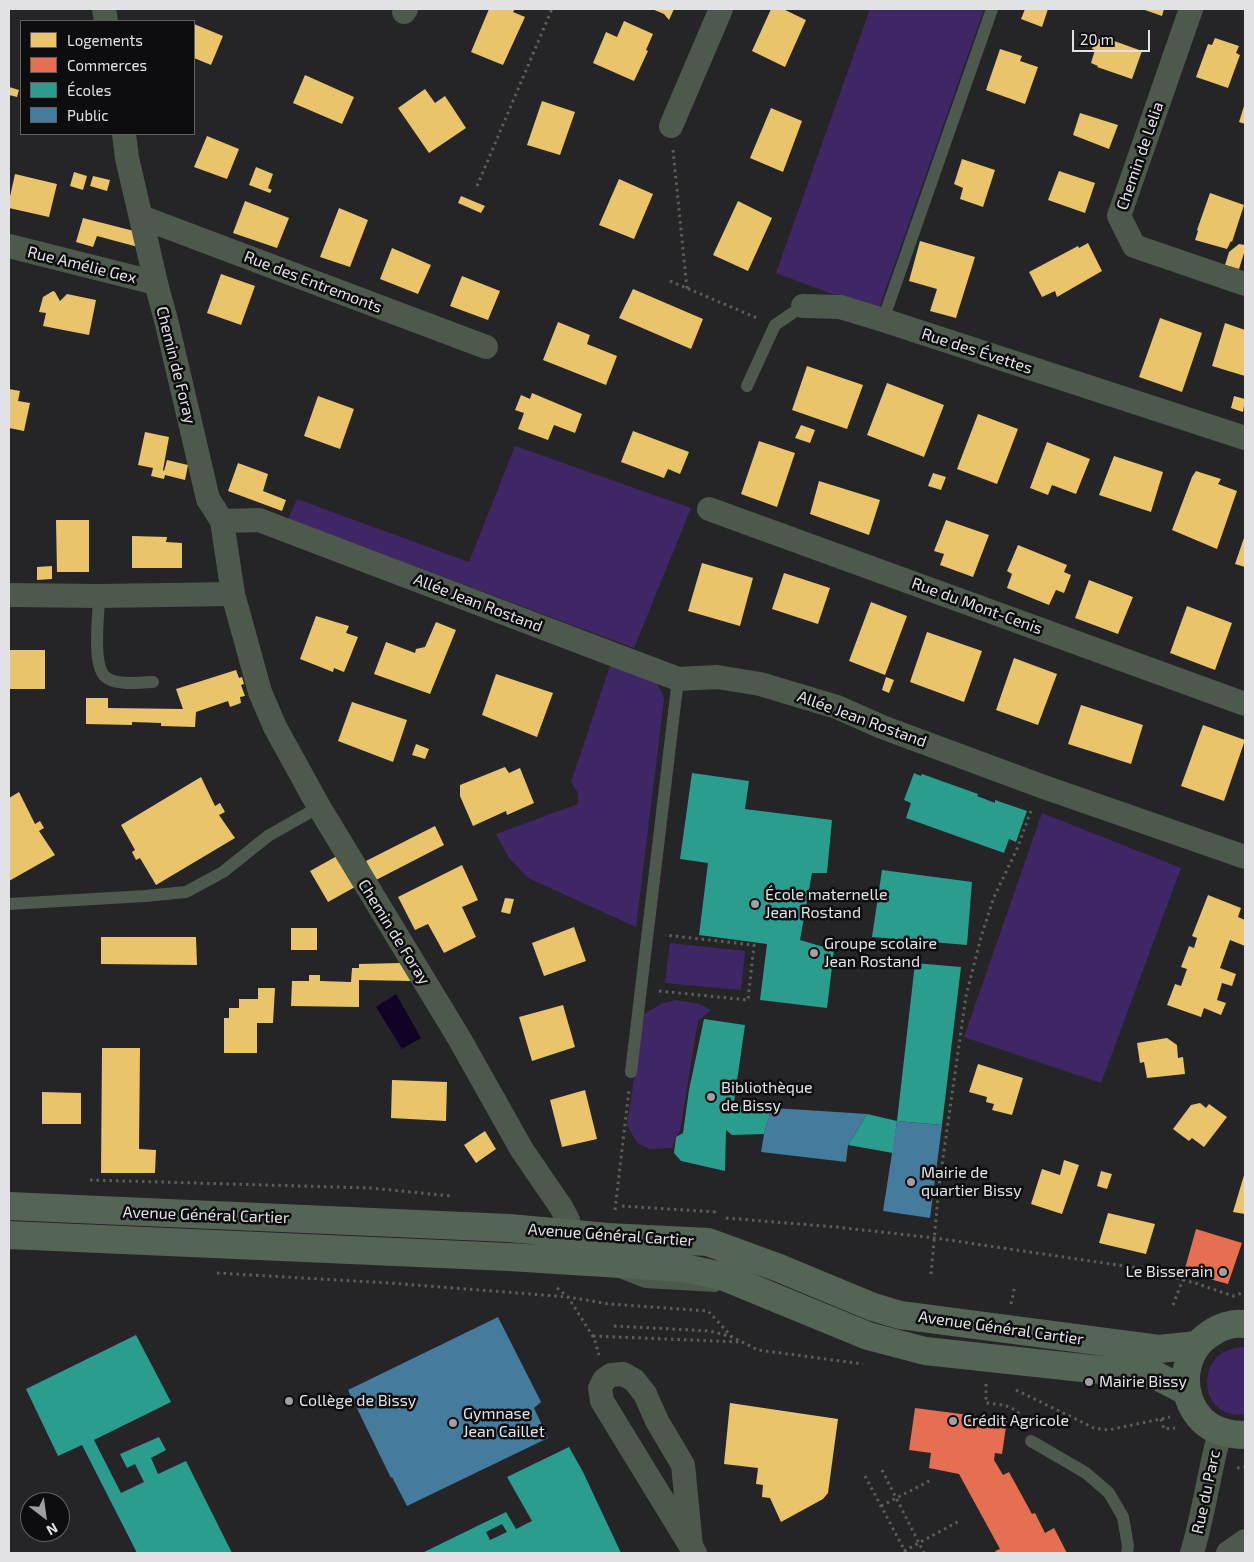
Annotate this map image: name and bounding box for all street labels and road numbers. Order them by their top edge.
street label: Chemin de Lelia [1112,99,1168,213]
street label: Rue Amélie Gex [25,242,139,288]
street label: Rue des Entremonts [241,247,385,317]
street label: Chemin de Foray [152,304,200,426]
street label: Rue des Évettes [919,324,1035,378]
street label: Allée Jean Rostand [411,570,545,636]
street label: Rue du Mont-Cenis [909,573,1045,639]
street label: Allée Jean Rostand [795,687,929,751]
street label: Chemin de Foray [354,876,434,988]
street label: Avenue Général Cartier [122,1202,290,1228]
street label: Avenue Général Cartier [527,1220,695,1250]
street label: Avenue Général Cartier [917,1307,1085,1349]
street label: Rue du Parc [1188,1448,1224,1536]

